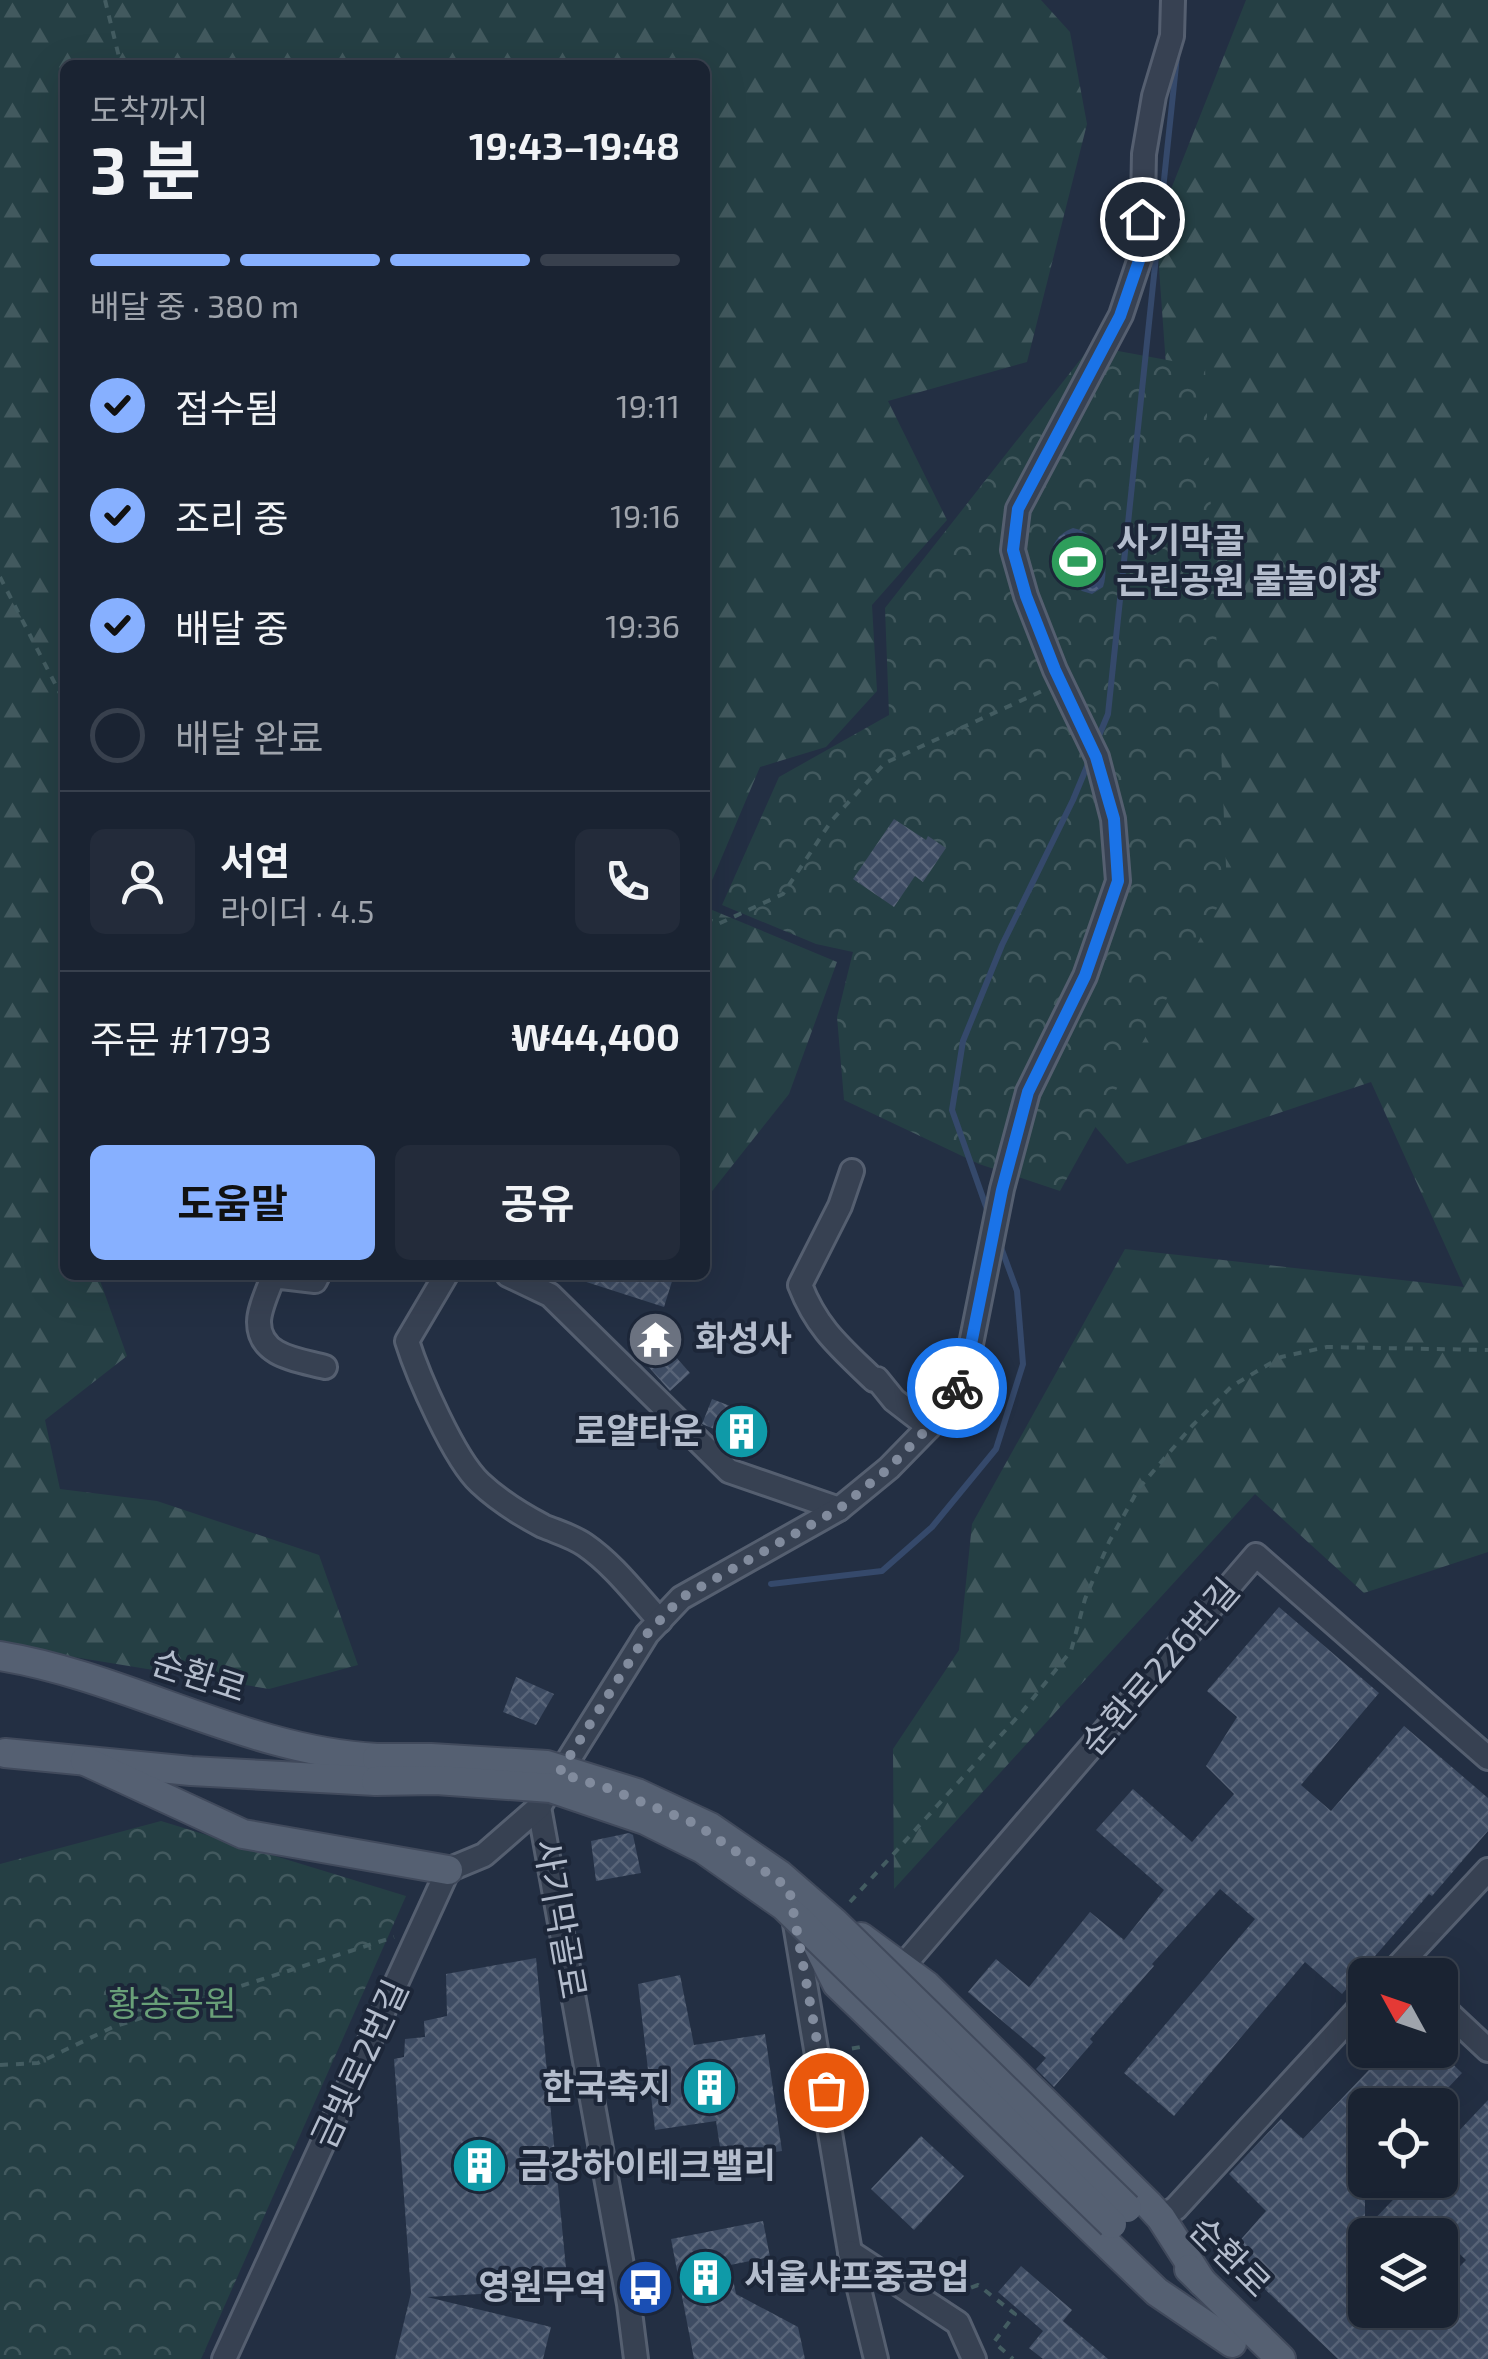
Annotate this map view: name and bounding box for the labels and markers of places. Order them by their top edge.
pin [1100,177,1185,262]
place label: 사기막골 근린공원 물놀이장 [1116,518,1381,600]
sports icon: 사기막골 근린공원 물놀이장 [1047,531,1107,591]
temple icon: 화성사 [626,1309,686,1369]
place label: 화성사 [695,1316,792,1358]
building icon: 로얄타운 [712,1401,772,1461]
place label: 로얄타운 [574,1408,703,1450]
pin [784,2048,869,2133]
building icon: 한국축지 [680,2057,740,2117]
place label: 한국축지 [542,2064,671,2106]
building icon: 금강하이테크밸리 [449,2136,509,2196]
place label: 금강하이테크밸리 [518,2143,776,2185]
building icon: 서울샤프중공업 [675,2247,735,2307]
place label: 서울샤프중공업 [744,2254,969,2296]
bus stop icon: 영원무역 [616,2257,676,2317]
place label: 영원무역 [478,2264,607,2306]

